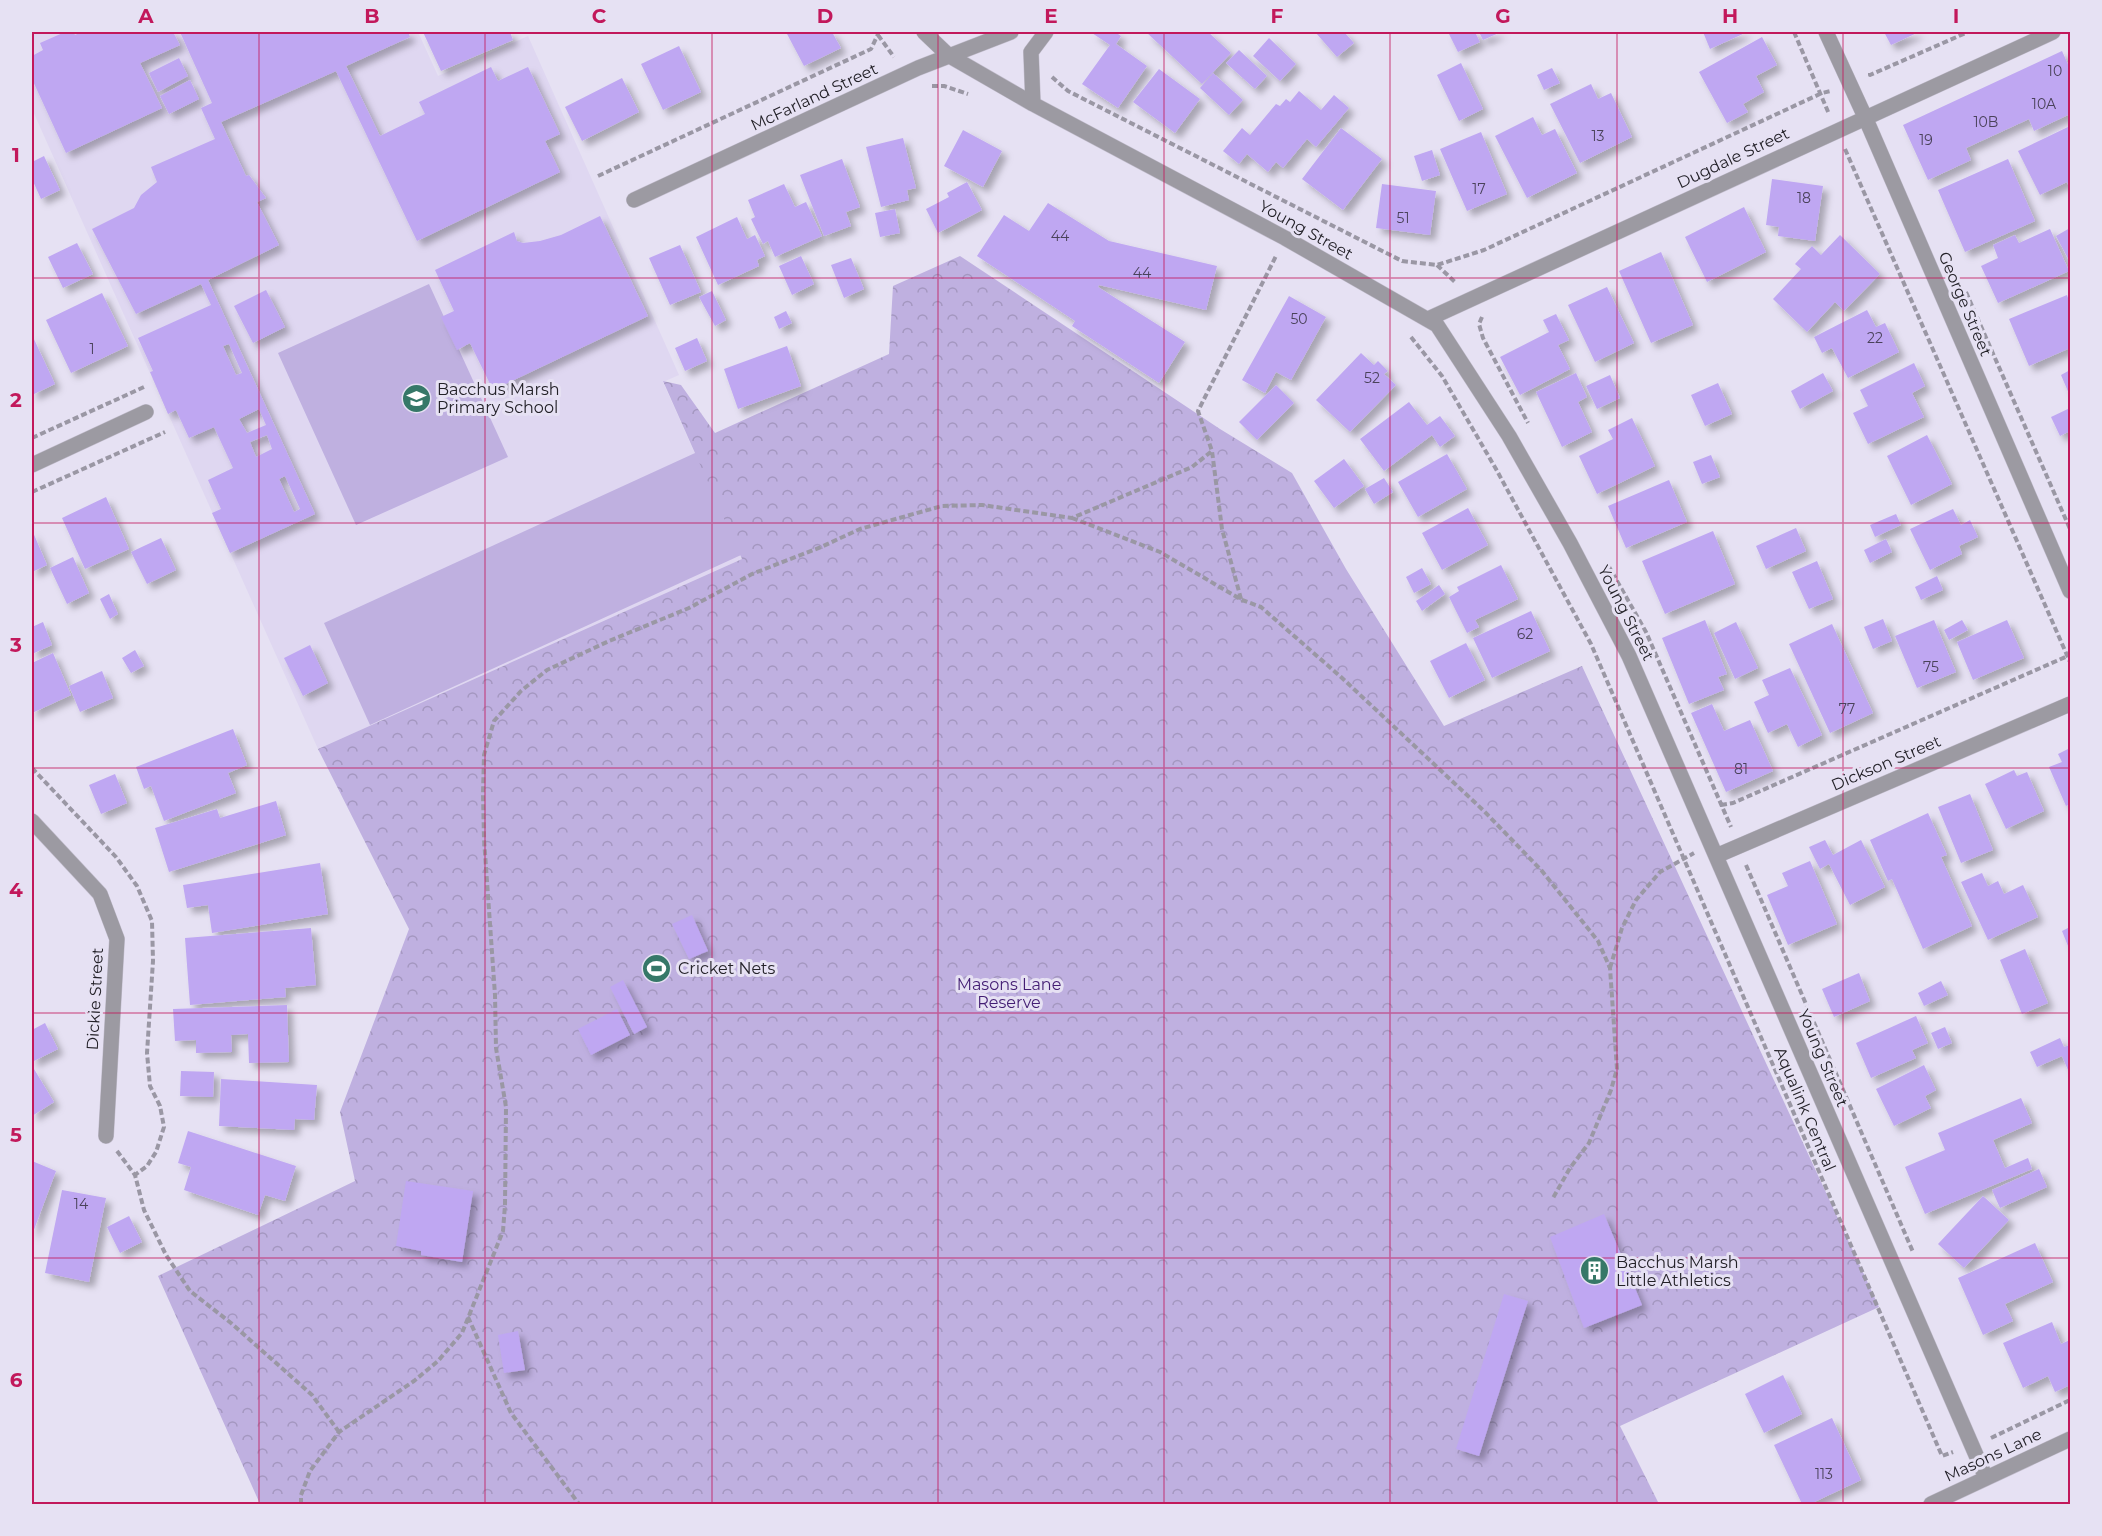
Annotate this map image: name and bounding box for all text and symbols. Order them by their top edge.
text: A [137,4,154,28]
text: B [364,4,380,28]
text: C [592,4,607,28]
text: D [817,4,833,28]
text: E [1044,4,1058,28]
text: F [1271,4,1284,28]
text: G [1495,4,1511,28]
text: H [1722,4,1738,28]
text: I [1953,4,1959,28]
street label: McFarland Street [748,59,881,135]
house number: 10 [2048,62,2062,80]
house number: 10A [2032,95,2057,113]
house number: 10B [1974,113,1998,131]
street label: Dugdale Street [1674,123,1793,192]
house number: 13 [1592,127,1605,145]
house number: 19 [1919,131,1933,149]
text: 1 [12,143,20,167]
house number: 17 [1472,180,1486,198]
house number: 18 [1797,189,1811,207]
street label: Young Street [1256,196,1357,264]
house number: 51 [1397,209,1409,227]
house number: 44 [1051,227,1070,245]
street label: George Street [1934,249,1996,359]
house number: 44 [1133,264,1152,282]
house number: 50 [1290,310,1308,328]
house number: 22 [1867,329,1883,347]
house number: 1 [89,340,95,358]
house number: 52 [1364,369,1380,387]
place label: Bacchus Marsh Primary School [437,380,560,417]
school or university icon: Bacchus Marsh Primary School [400,382,432,414]
text: 2 [10,388,22,412]
street label: Young Street [1594,562,1658,664]
house number: 62 [1517,625,1533,643]
text: 3 [9,633,22,657]
house number: 75 [1923,658,1939,676]
house number: 77 [1839,700,1855,718]
street label: Dickson Street [1828,731,1944,795]
house number: 81 [1734,760,1748,778]
text: 4 [9,878,23,902]
street label: Dickie Street [83,947,107,1051]
sports icon: Cricket Nets [641,952,673,984]
place label: Cricket Nets [678,959,776,978]
park label: Masons Lane Reserve [957,975,1061,1012]
street label: Young Street [1794,1006,1852,1110]
street label: Aqualink Central [1770,1044,1840,1174]
text: 5 [10,1123,22,1147]
house number: 14 [74,1195,89,1213]
place label: Bacchus Marsh Little Athletics [1616,1253,1739,1290]
building icon: Bacchus Marsh Little Athletics [1579,1255,1611,1287]
text: 6 [10,1368,23,1392]
street label: Masons Lane [1942,1424,2044,1486]
house number: 113 [1815,1465,1833,1483]

